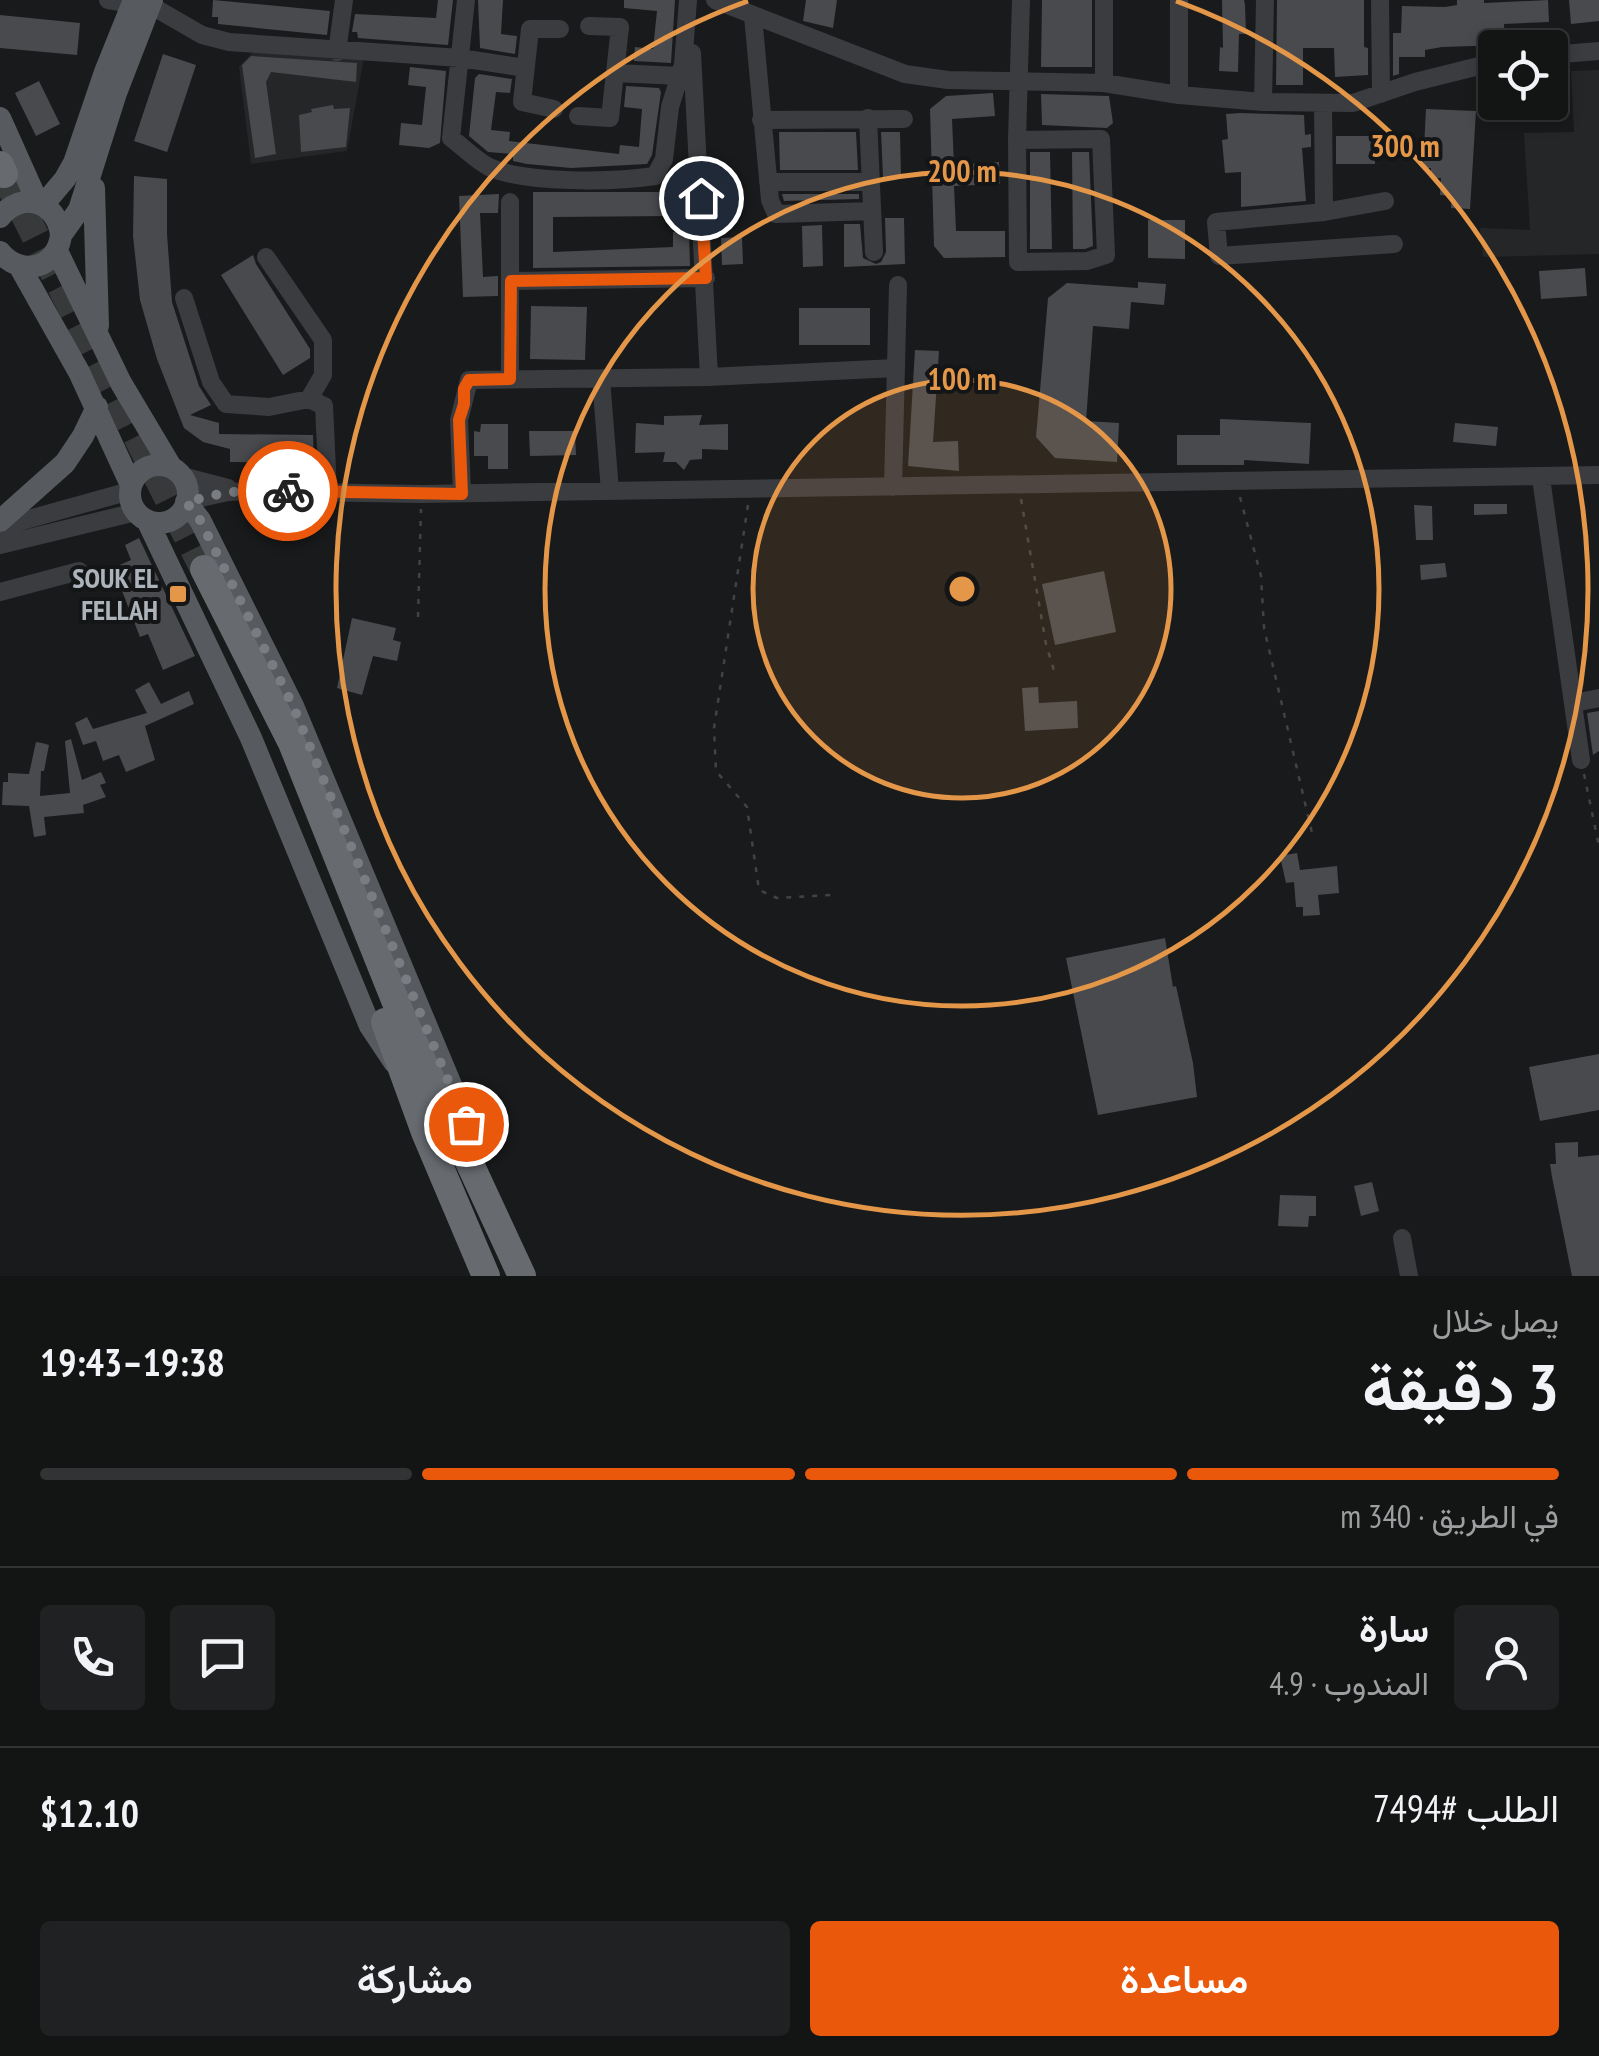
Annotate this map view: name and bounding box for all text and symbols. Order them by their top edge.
map controls [1478,30,1568,120]
button: locate [1478,30,1568,120]
text: 300 m [1370,126,1440,165]
text: 200 m [927,151,997,190]
pin [659,156,744,241]
icon: home [674,171,729,226]
text: 100 m [927,359,997,398]
courier [238,441,338,541]
icon: bike [261,464,316,519]
place label: SOUK EL FELLAH [72,559,158,628]
centre of rings [944,571,980,607]
marker: SOUK EL FELLAH [167,583,189,605]
pin [424,1082,509,1167]
icon: bag [439,1097,494,1152]
text: يصل خلال [1432,1299,1559,1341]
text: 19:38–19:43 [40,1337,225,1386]
text: 3 دقيقة [1362,1344,1559,1428]
text: في الطريق · 340 m [1340,1495,1559,1537]
text: سارة [1359,1603,1429,1652]
button: phone [40,1605,145,1710]
button: chat [170,1605,275,1710]
button: person [1454,1605,1559,1710]
text: المندوب · 4.9 [1269,1662,1429,1704]
text: الطلب #7494 [1373,1783,1559,1832]
text: $12.10 [40,1788,139,1837]
button: مشاركة [40,1921,790,2036]
button: مساعدة [810,1921,1559,2036]

